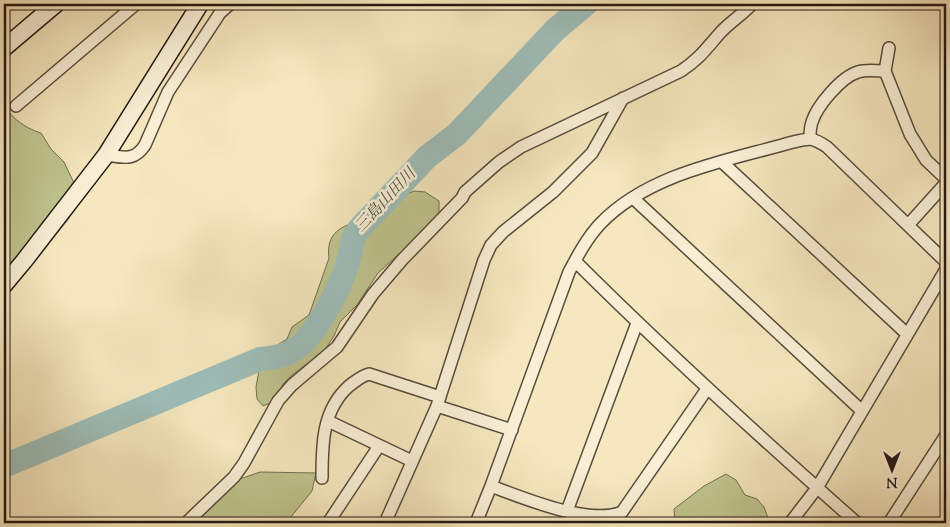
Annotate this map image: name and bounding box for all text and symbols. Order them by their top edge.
water label: 三島山田川 [350,162,423,238]
north arrow [868,444,918,494]
text: N [886,471,898,491]

